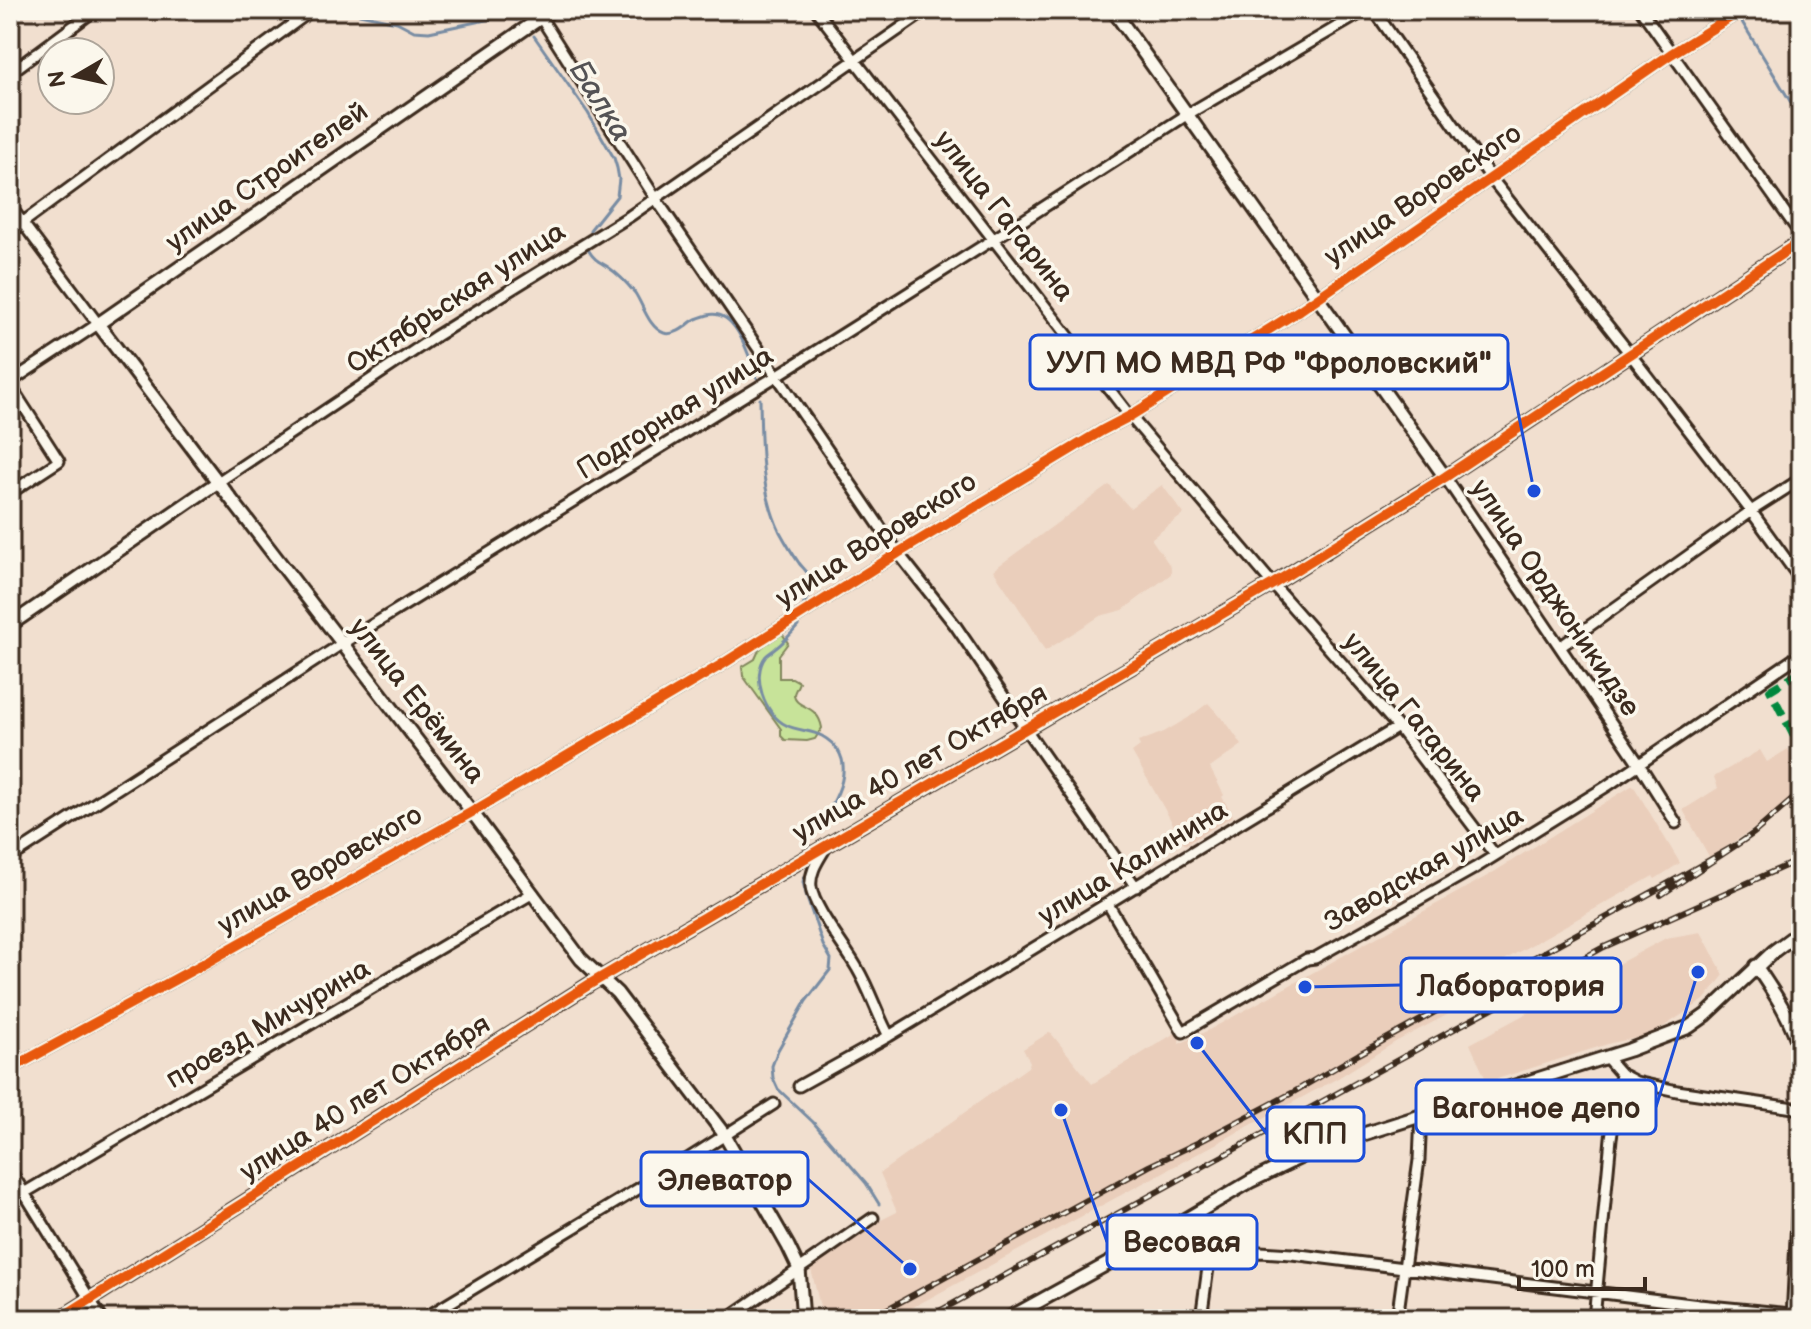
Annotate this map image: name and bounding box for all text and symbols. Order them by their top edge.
north arrow [36,36,116,116]
water label: Балка [561,54,639,148]
text: N [43,69,72,89]
street label: улица Строителей [160,95,374,259]
street label: улица Воровского [1318,117,1528,273]
street label: улица Гагарина [927,124,1081,308]
street label: Октябрьская улица [341,215,572,381]
callout: УУП МО МВД РФ "Фроловский" [1030,335,1508,389]
street label: Подгорная улица [571,339,780,487]
text: УУП МО МВД РФ "Фроловский" [1046,346,1492,382]
street label: улица Воровского [770,465,982,615]
street label: улица Орджоникидзе [1463,473,1647,723]
street label: улица Ерёмина [342,612,492,791]
street label: улица Гагарина [1336,626,1492,808]
street label: улица 40 лет Октября [787,677,1053,849]
street label: улица Калинина [1032,793,1234,933]
street label: улица Воровского [212,798,428,942]
street label: Заводская улица [1319,799,1530,939]
street label: проезд Мичурина [160,952,376,1096]
callout: Лаборатория [1401,958,1621,1012]
text: Лаборатория [1416,969,1605,1005]
street label: улица 40 лет Октября [234,1008,496,1188]
callout: Вагонное депо [1416,1080,1656,1134]
text: Вагонное депо [1432,1091,1640,1127]
callout: КПП [1267,1107,1364,1161]
text: КПП [1282,1117,1348,1153]
callout: Элеватор [641,1152,808,1206]
text: Элеватор [657,1163,793,1199]
callout: Весовая [1107,1215,1257,1269]
text: Весовая [1123,1225,1241,1261]
scale bar [1519,1241,1645,1291]
text: 100 m [1531,1255,1595,1284]

